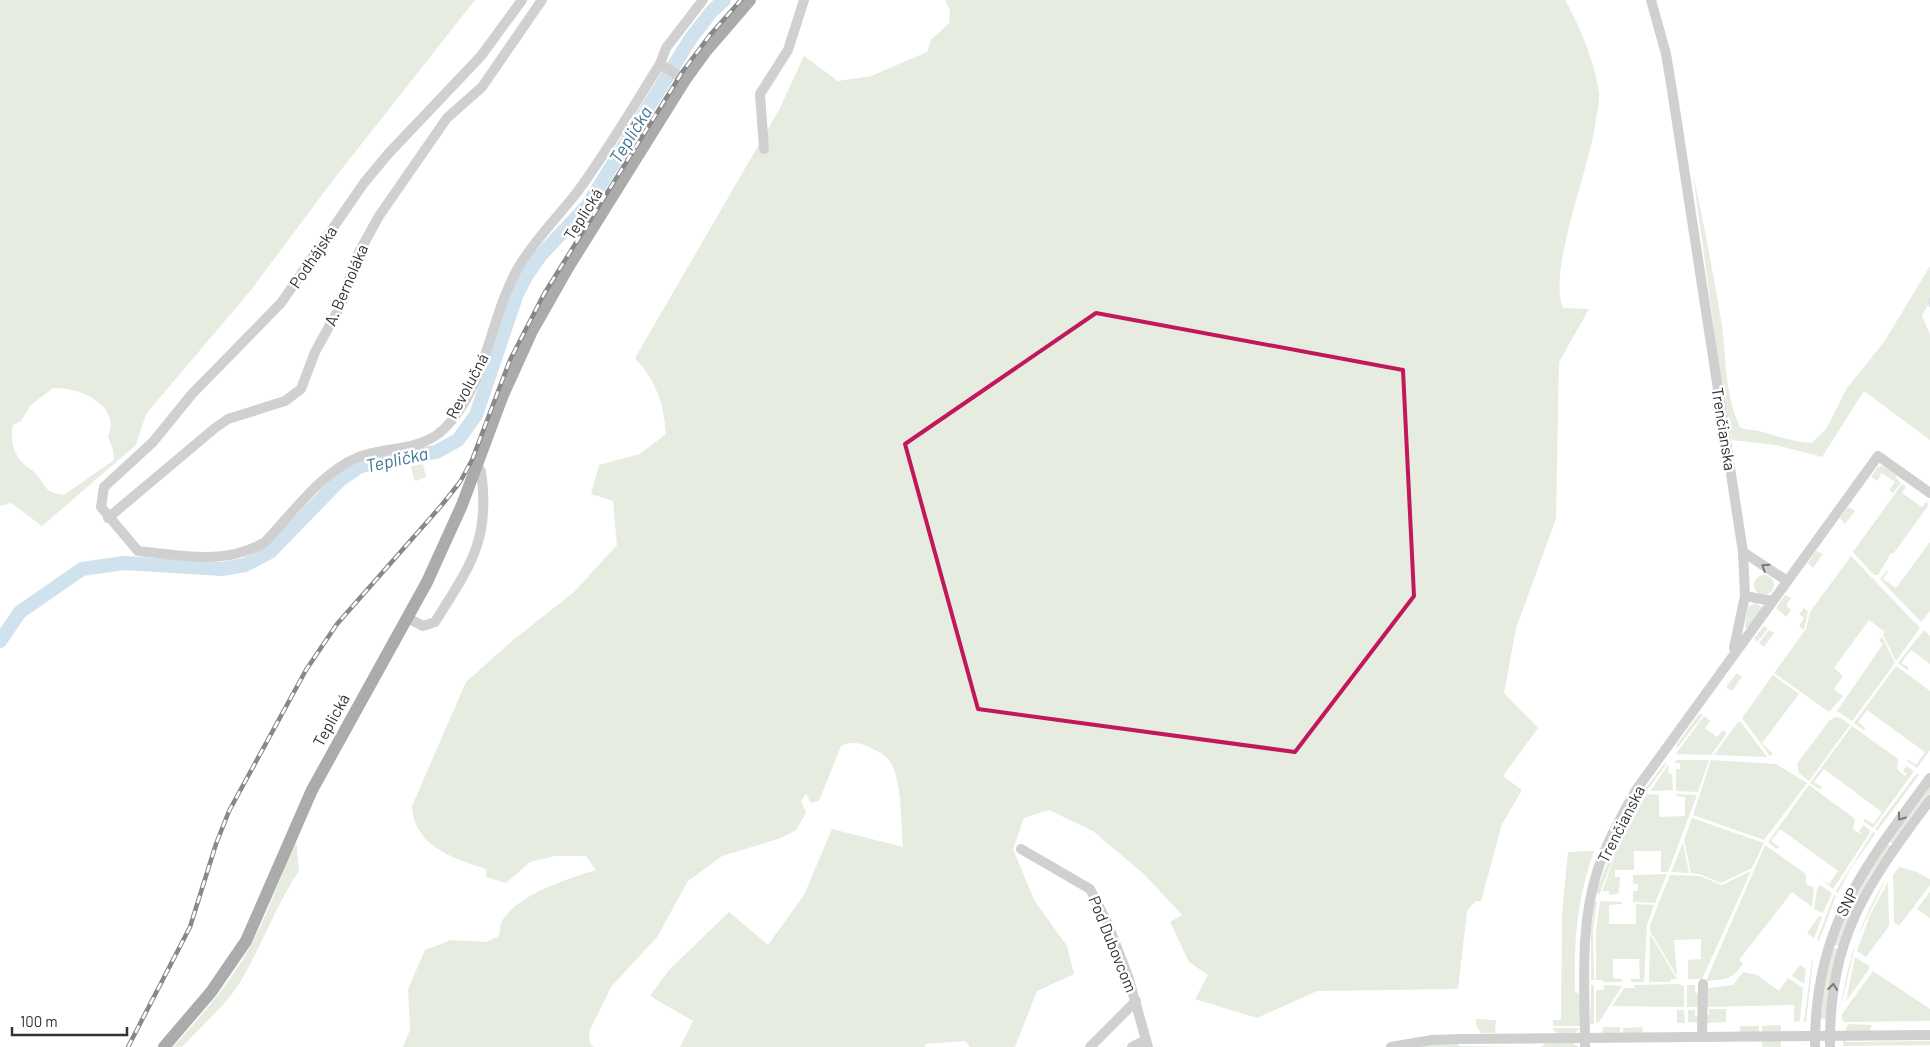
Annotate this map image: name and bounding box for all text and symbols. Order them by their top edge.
water label: Teplička [604,102,656,167]
street label: Teplická [559,184,606,243]
street label: Podhájska [285,222,340,292]
street label: A. Bernoláka [320,241,371,328]
street label: Revolučná [441,350,492,422]
street label: Trenčianska [1709,386,1740,472]
water label: Teplička [364,442,430,476]
one-way arrow [1761,564,1771,573]
street label: Teplická [308,690,353,749]
street label: Trenčianska [1593,782,1648,866]
one-way arrow [1898,811,1907,821]
street label: SNP [1831,884,1862,919]
street label: Pod Dubovcom [1085,893,1141,995]
one-way arrow [1827,983,1838,991]
scale bar [12,1004,128,1036]
text: 100 m [20,1012,58,1030]

